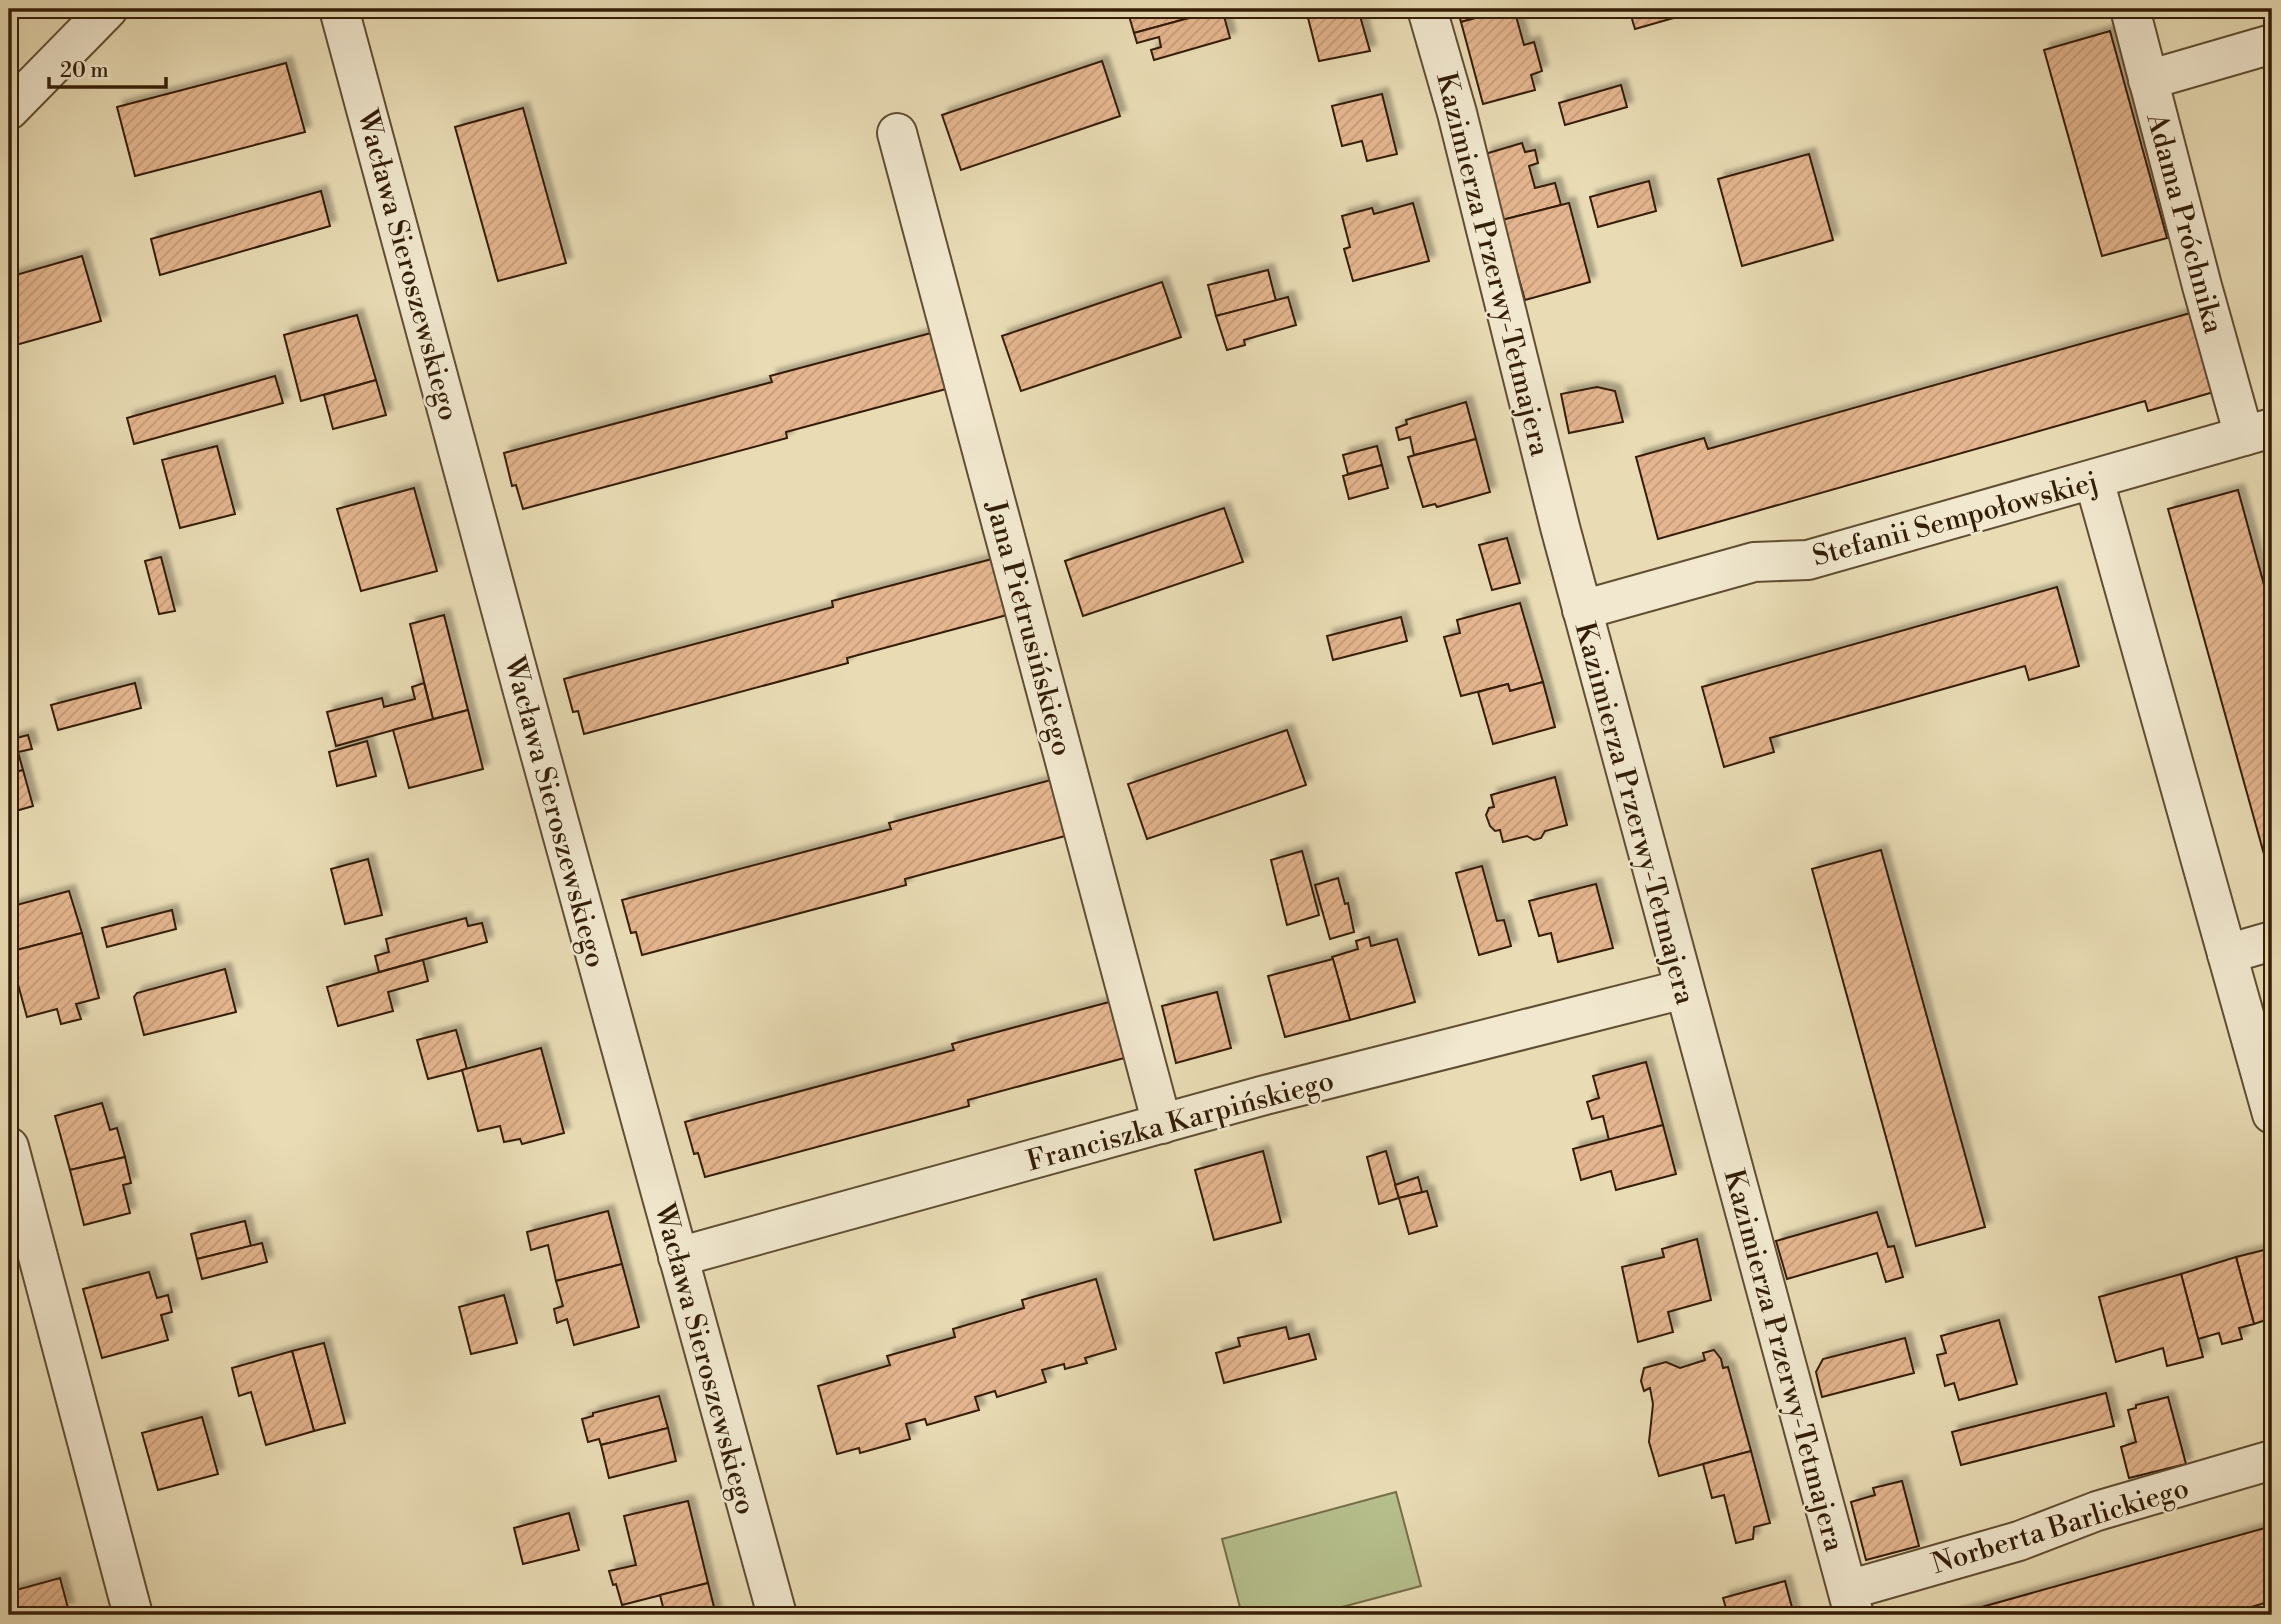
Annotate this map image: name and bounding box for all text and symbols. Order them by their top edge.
scale bar [49,46,166,90]
text: 20 m [60,58,109,84]
street label: Kazimierza Przerwy-Tetmajera [1428,69,1557,461]
street label: Wacława Sieroszewskiego [349,105,466,425]
street label: Adama Próchnika [2138,109,2231,338]
street label: Stefanii Sempołowskiej [1809,464,2102,574]
street label: Jana Pietrusińskiego [977,496,1079,760]
street label: Kazimierza Przerwy-Tetmajera [1567,619,1703,1009]
street label: Wacława Sieroszewskiego [496,652,613,972]
street label: Franciszka Karpińskiego [1023,1064,1338,1179]
street label: Kazimierza Przerwy-Tetmajera [1716,1166,1852,1556]
street label: Wacława Sieroszewskiego [646,1199,763,1519]
street label: Norberta Barlickiego [1928,1471,2193,1582]

